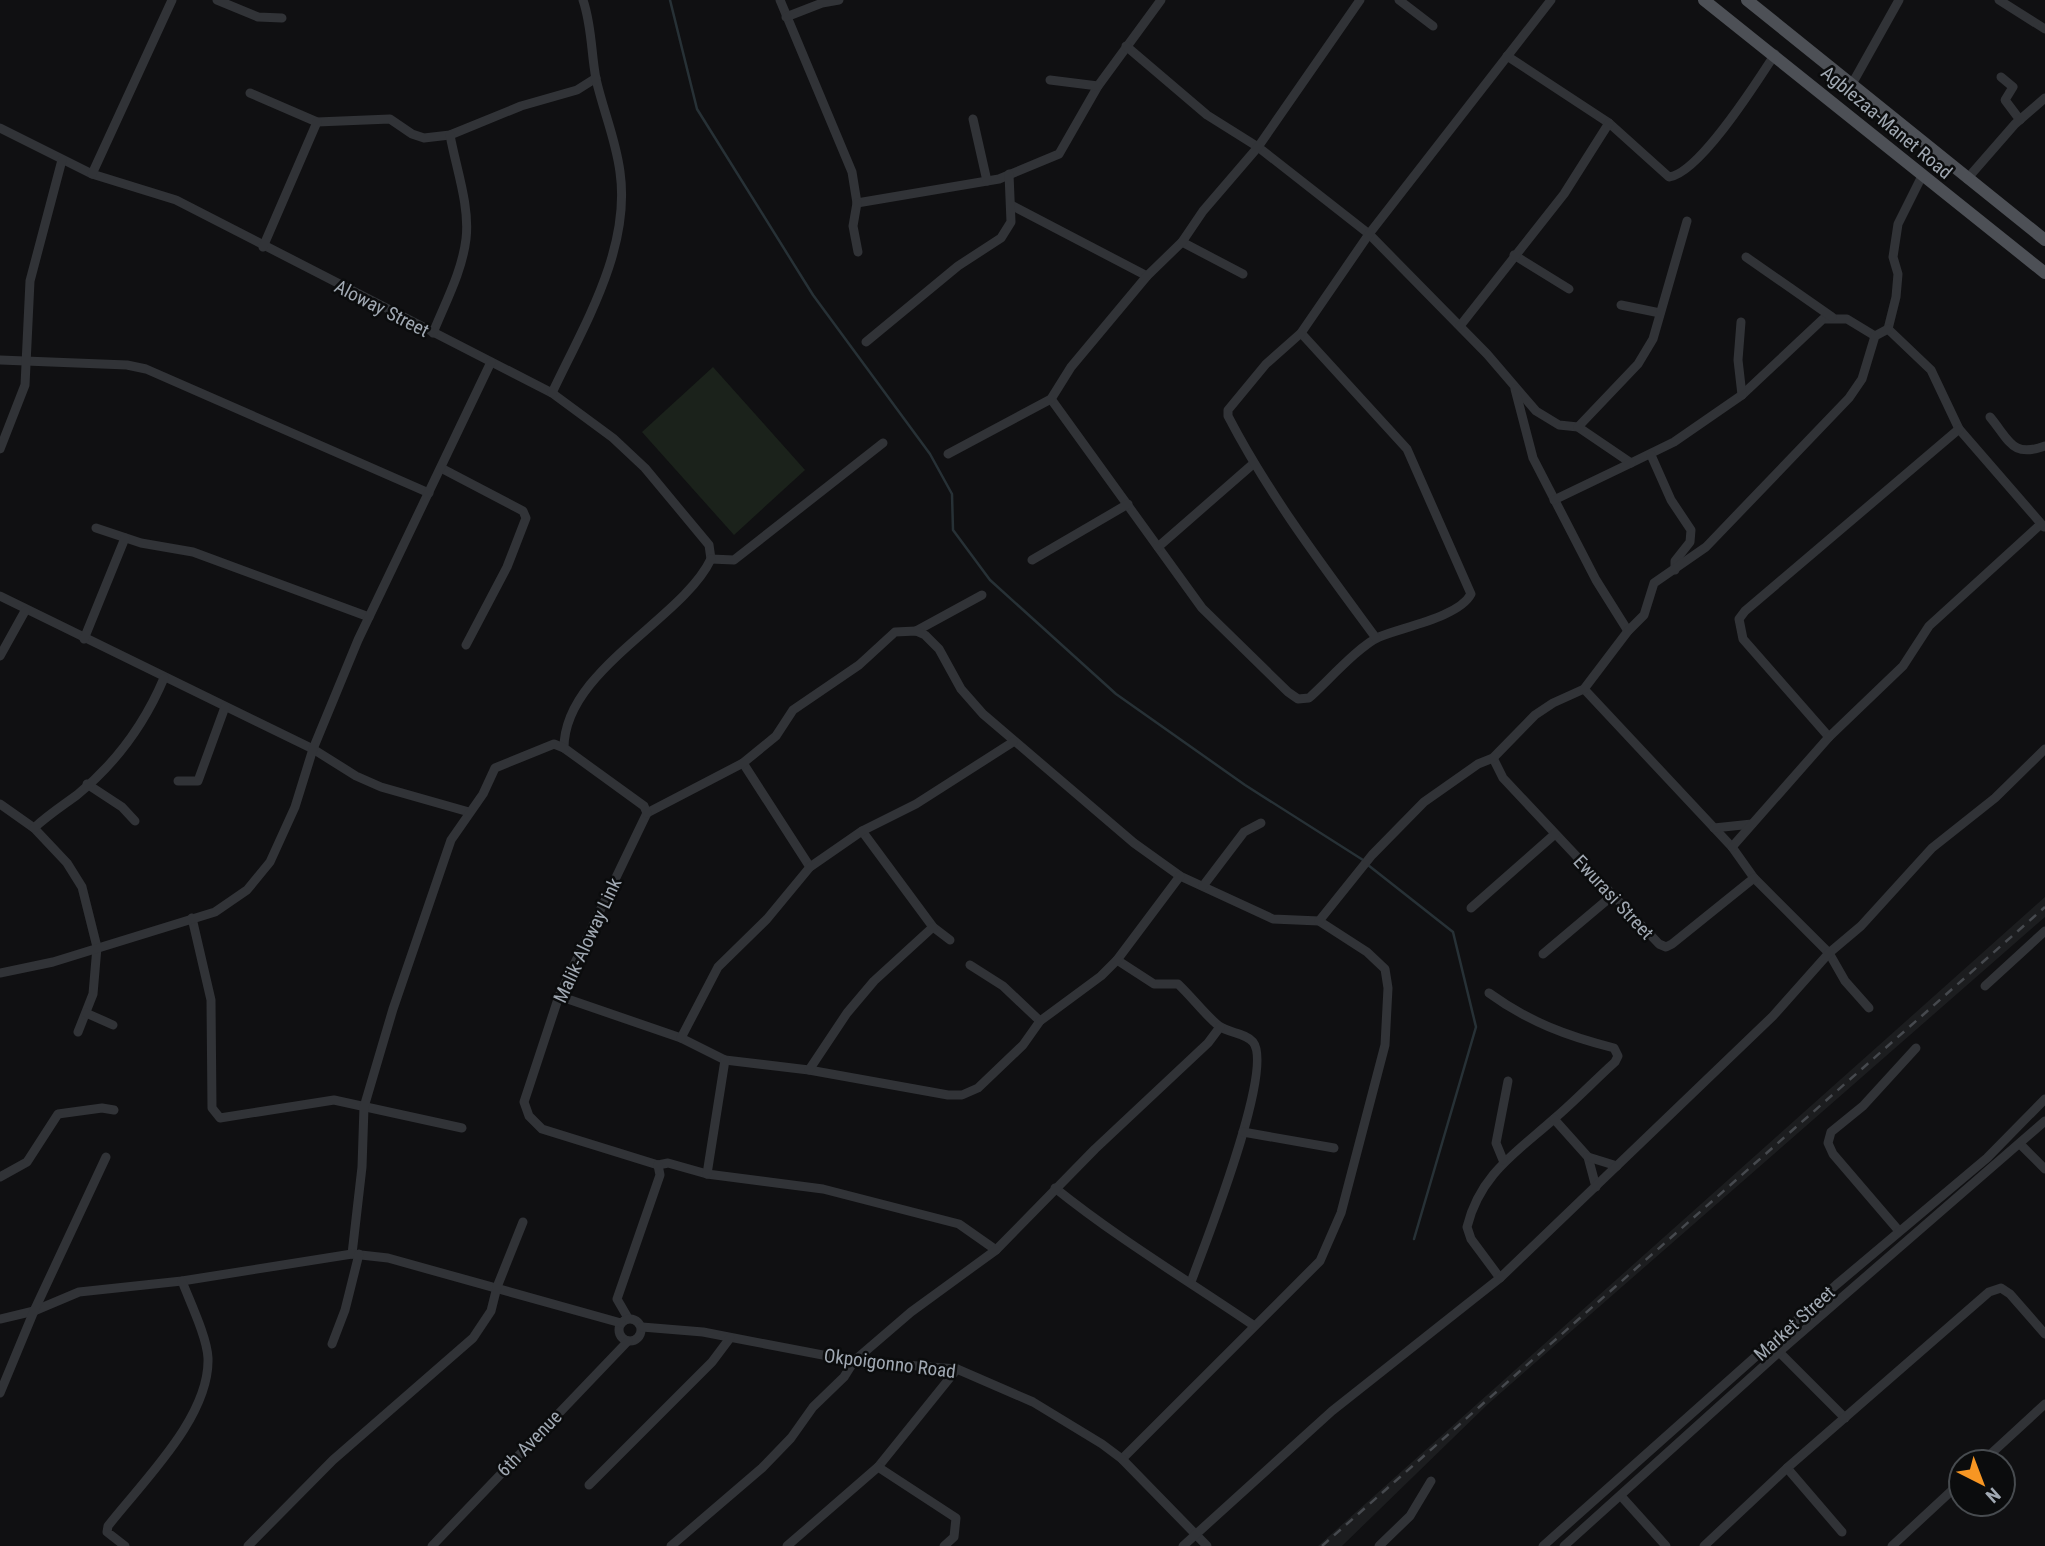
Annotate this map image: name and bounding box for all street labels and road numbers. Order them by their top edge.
street label: Agblezaa-Manet Road [1817,61,1957,184]
street label: Aloway Street [331,275,433,342]
street label: Ewurasi Street [1569,850,1659,944]
street label: Malik-Aloway Link [548,874,627,1006]
street label: Market Street [1749,1281,1840,1366]
street label: Okpoigonno Road [823,1344,957,1383]
street label: 6th Avenue [492,1405,567,1481]

